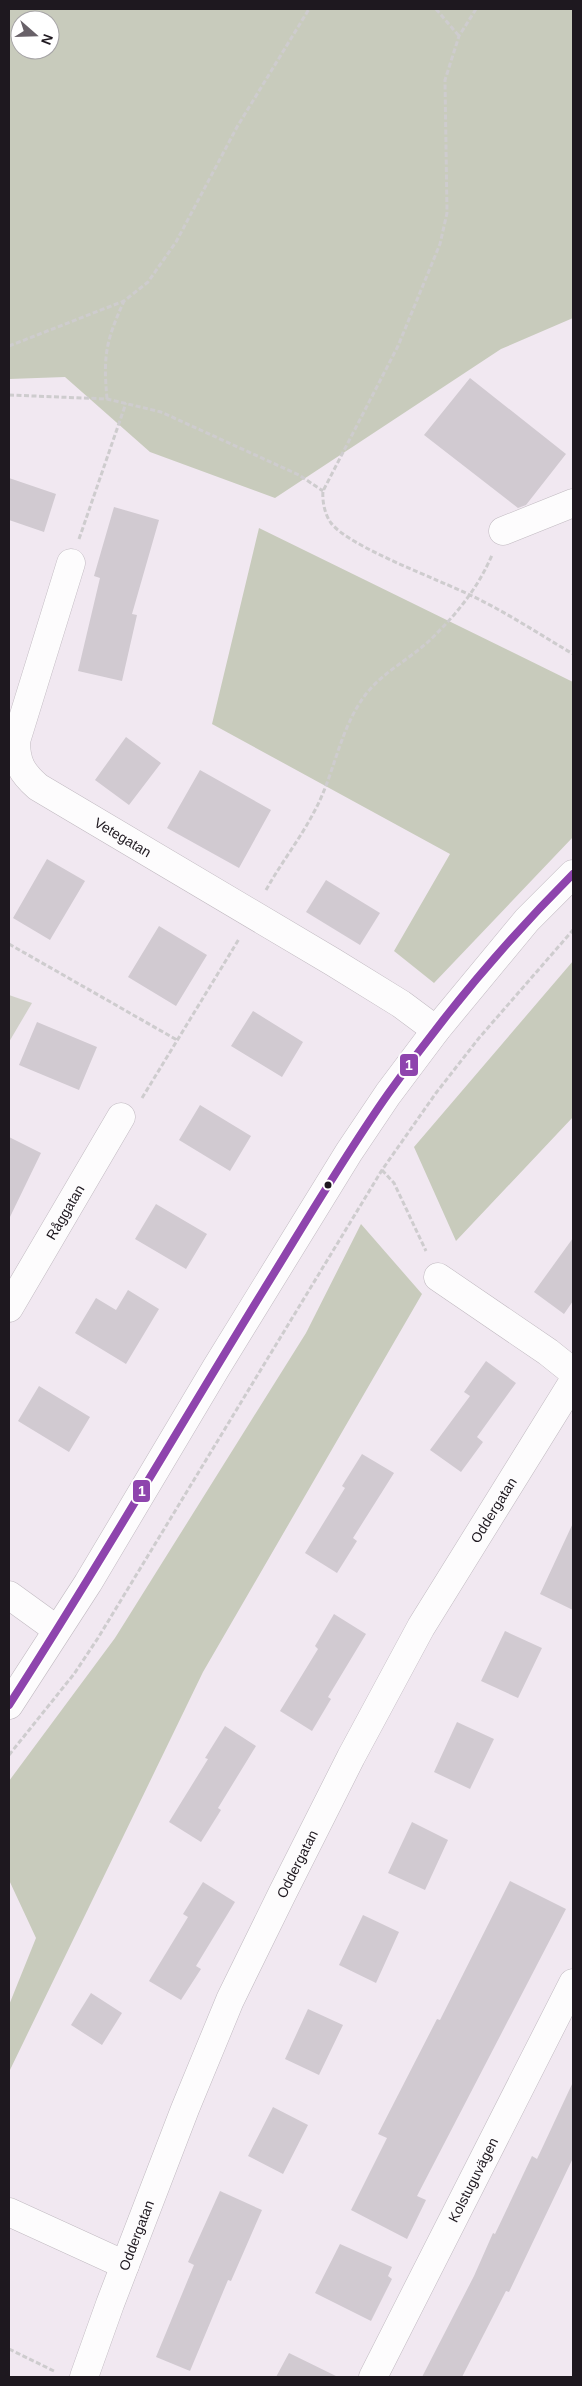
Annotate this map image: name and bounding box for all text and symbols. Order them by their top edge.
north arrow [10,10,60,60]
text: N [38,32,56,47]
street label: Vetegatan [92,814,154,860]
line badge: 1 [399,1053,419,1077]
text: 1 [405,1057,413,1073]
unlabelled marker [323,1180,333,1190]
street label: Råggatan [43,1182,87,1243]
street label: Oddergatan [467,1474,520,1546]
line badge: 1 [132,1479,151,1503]
text: 1 [138,1483,146,1499]
street label: Oddergatan [273,1827,321,1901]
street label: Kolstuguvägen [445,2135,501,2225]
street label: Oddergatan [116,2198,157,2273]

